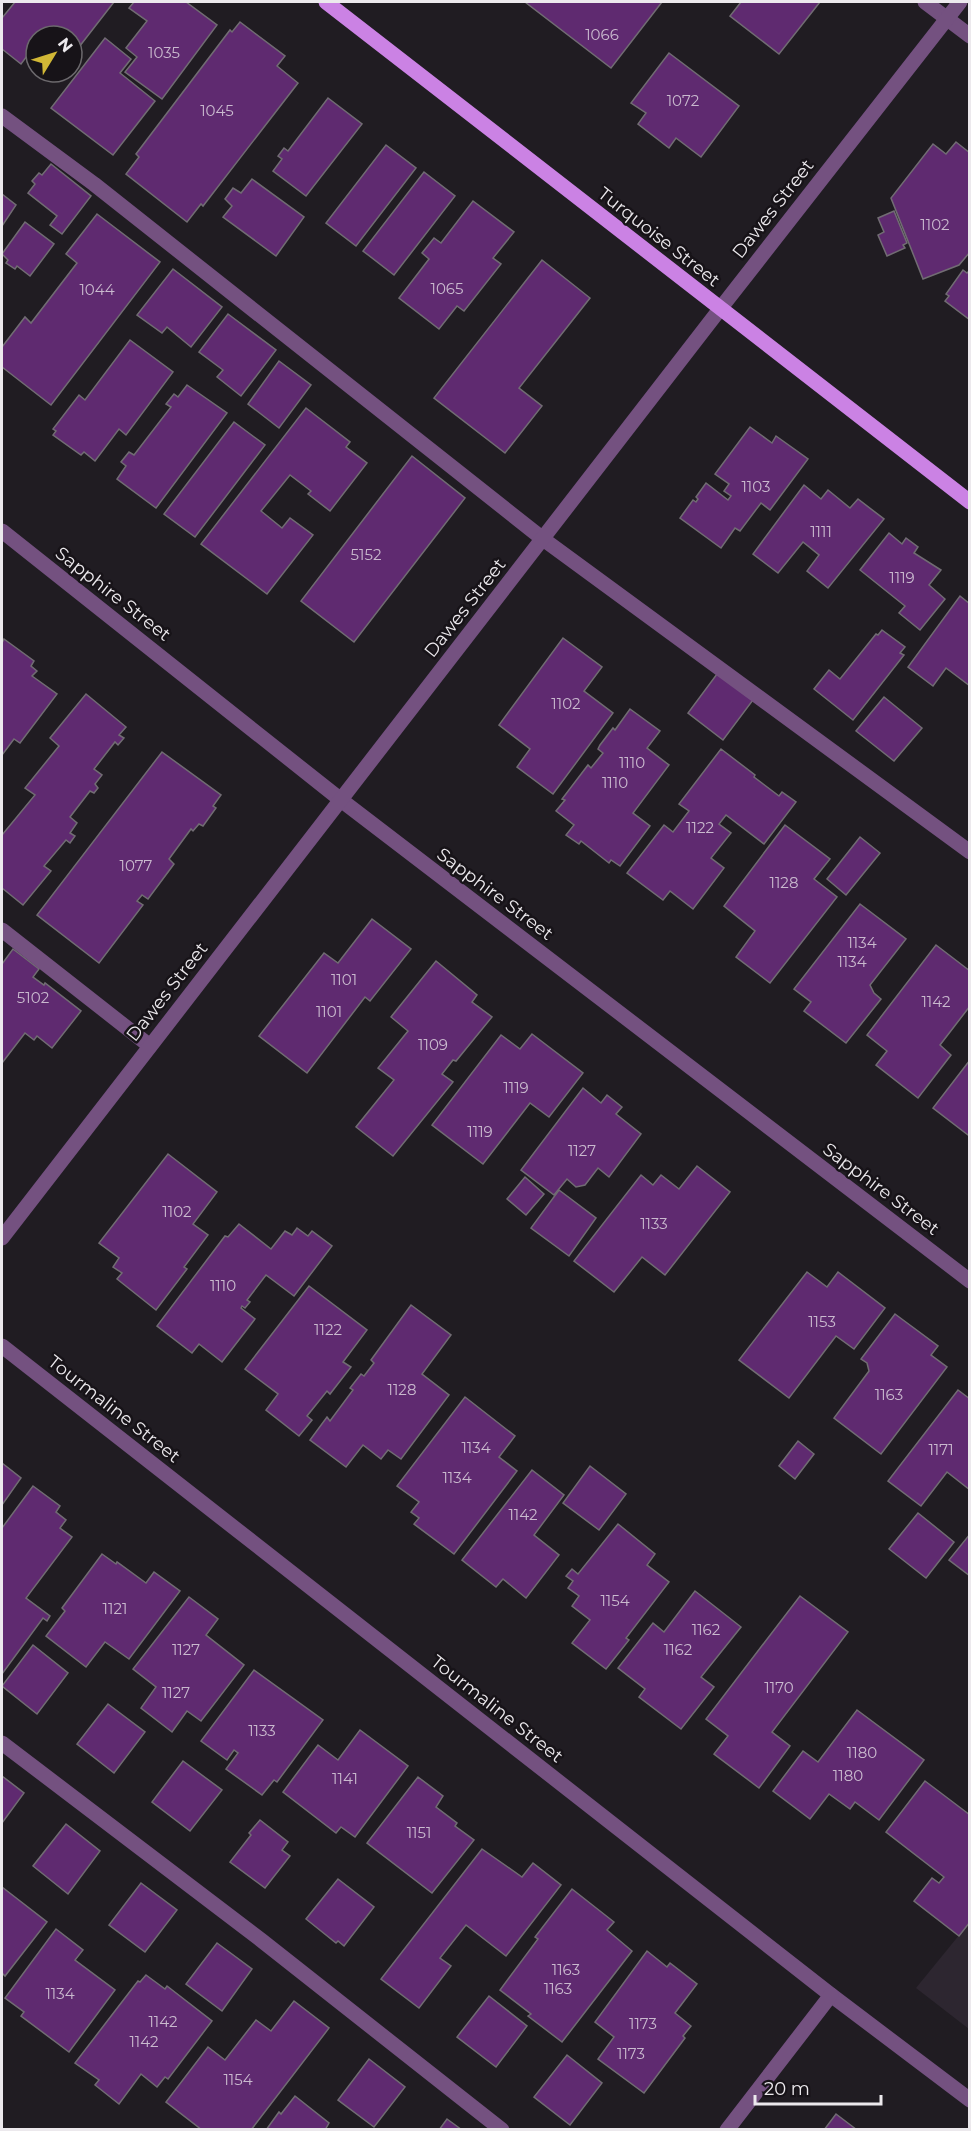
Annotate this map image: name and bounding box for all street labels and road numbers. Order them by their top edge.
street label: Dawes Street [727,155,819,263]
street label: Turquoise Street [594,183,724,291]
street label: Sapphire Street [51,542,175,646]
street label: Dawes Street [419,554,511,662]
street label: Sapphire Street [432,843,558,945]
street label: Dawes Street [121,938,213,1046]
street label: Sapphire Street [818,1138,944,1240]
street label: Tourmaline Street [44,1351,184,1467]
street label: Tourmaline Street [427,1651,567,1767]

